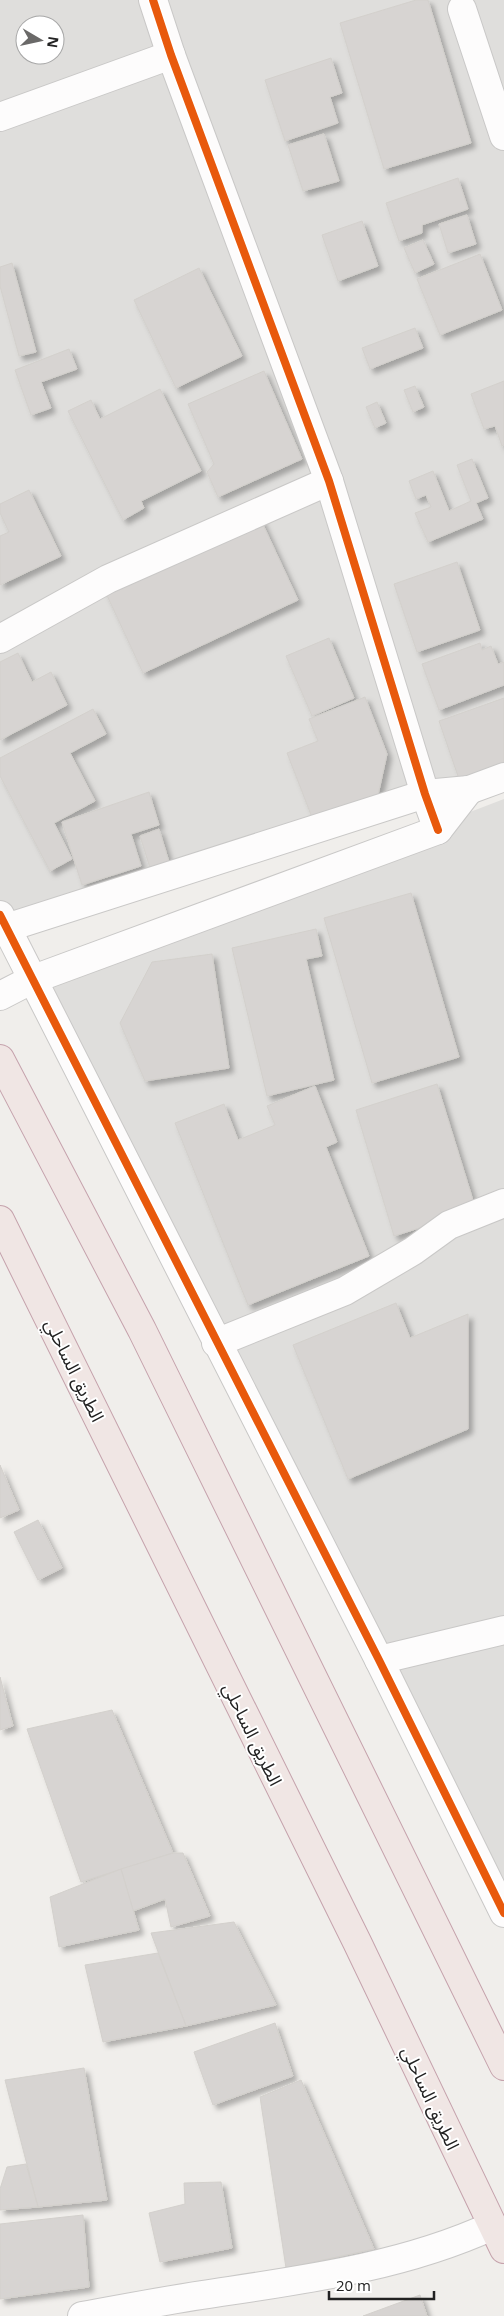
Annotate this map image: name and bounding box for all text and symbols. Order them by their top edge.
north arrow [15,15,65,65]
text: N [43,35,64,49]
street label: الطريق الساحلي [38,1315,110,1426]
street label: الطريق الساحلي [216,1679,288,1790]
street label: الطريق الساحلي [395,2042,465,2155]
scale bar [329,2268,434,2300]
text: 20 m [336,2275,371,2295]

